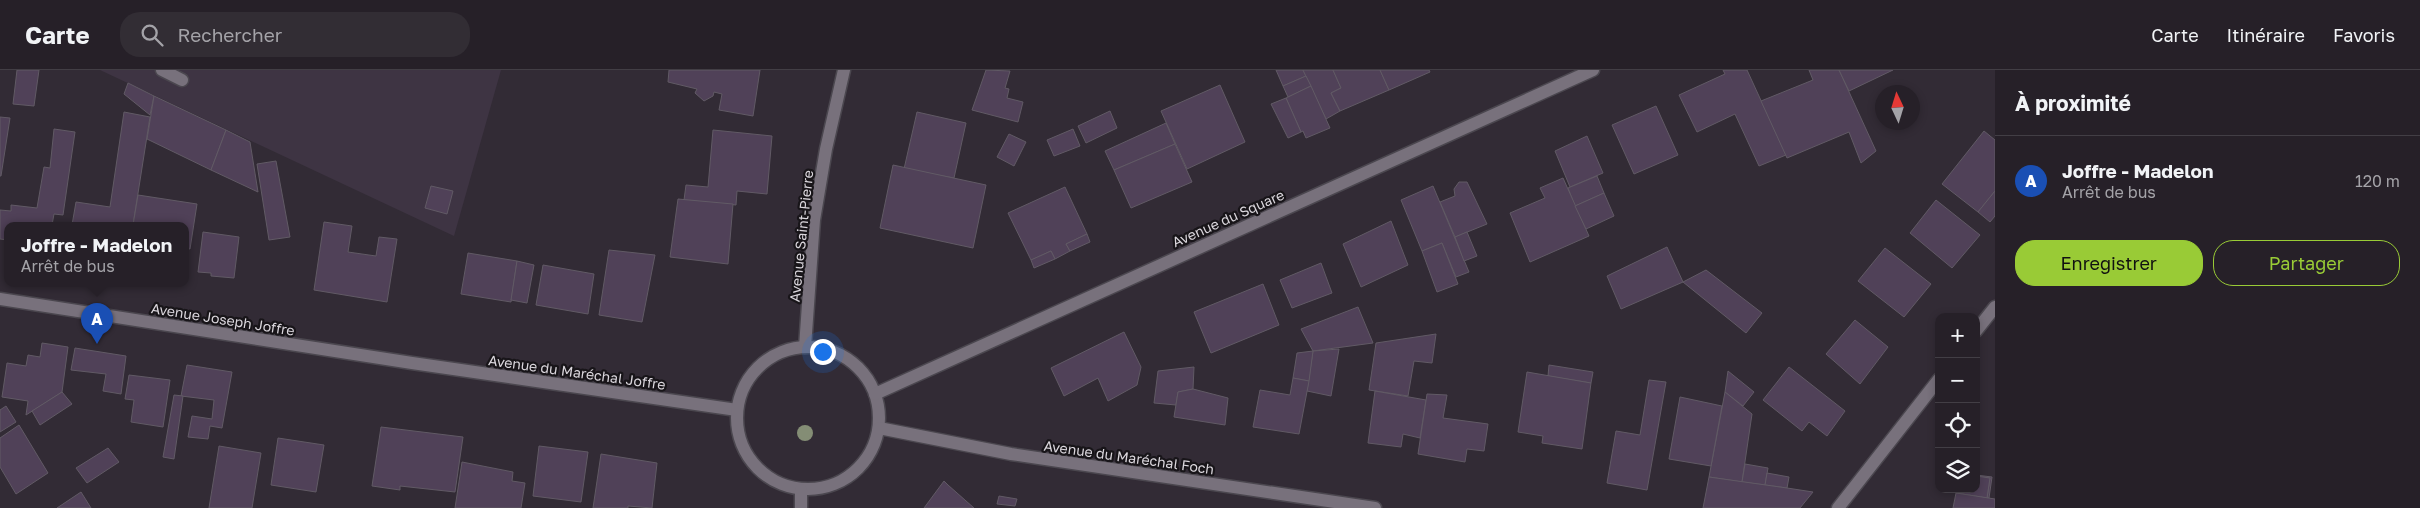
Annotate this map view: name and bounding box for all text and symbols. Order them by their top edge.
search box [120,12,470,57]
text: Carte [25,20,90,49]
icon: search [138,21,166,49]
text: Rechercher [178,23,282,46]
text: Carte [2151,24,2199,46]
text: Itinéraire [2227,24,2305,46]
text: Favoris [2333,24,2395,46]
north arrow [1875,85,1920,130]
text: À proximité [2015,90,2131,116]
text: Joffre - Madelon [2062,159,2213,182]
street label: Avenue Saint-Pierre [786,169,816,303]
text: A [2025,171,2037,191]
text: 120 m [2355,171,2400,191]
text: Arrêt de bus [2062,182,2156,202]
street label: Avenue du Square [1169,186,1287,250]
popup [4,222,189,287]
text: Joffre - Madelon [21,233,172,256]
button: Enregistrer [2015,240,2203,286]
button: Partager [2213,240,2400,286]
text: Arrêt de bus [21,256,115,276]
street label: Avenue Joseph Joffre [150,299,296,339]
pin: A [81,303,113,344]
map controls [1935,313,1980,493]
button: + [1935,313,1980,358]
your location [810,339,836,365]
street label: Avenue du Maréchal Joffre [487,351,667,393]
button: − [1935,358,1980,403]
button: locate [1935,403,1980,448]
street label: Avenue du Maréchal Foch [1043,437,1215,477]
button: layers [1935,448,1980,493]

